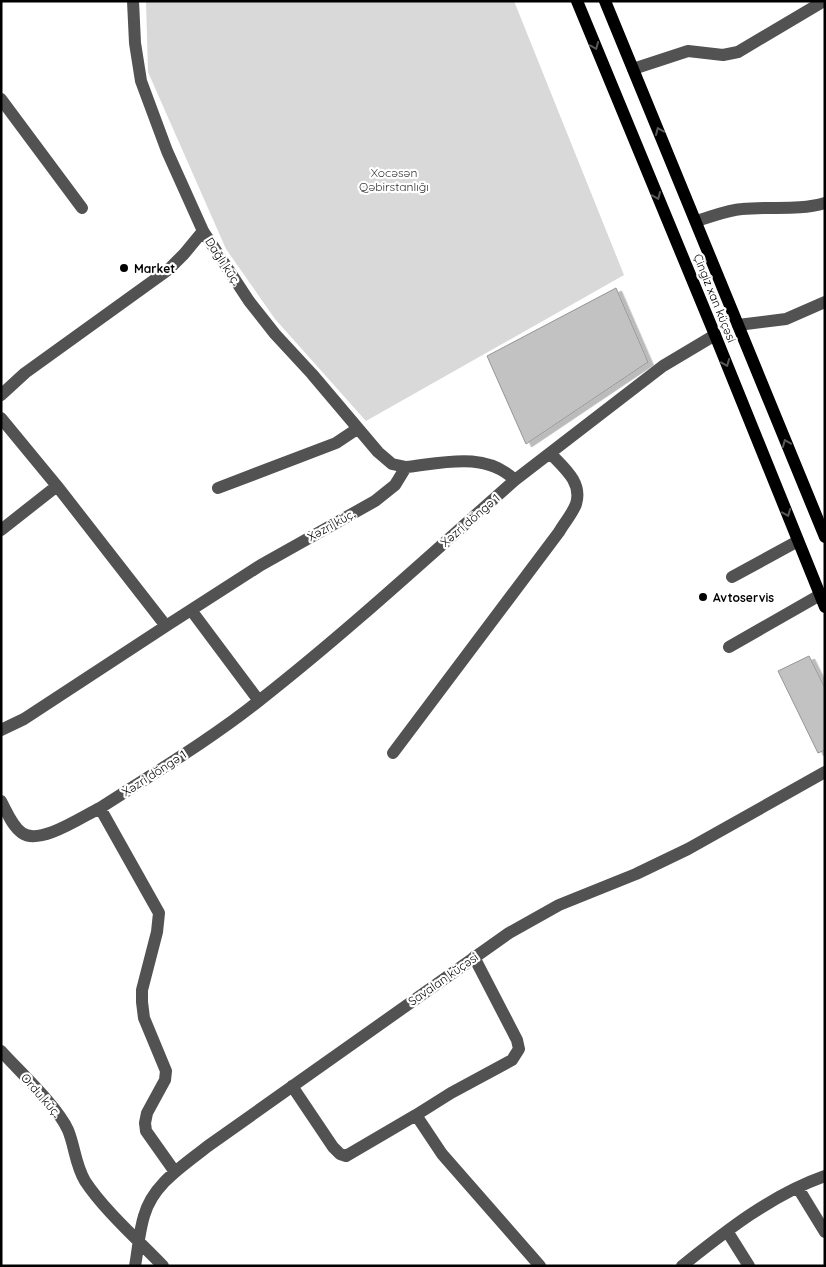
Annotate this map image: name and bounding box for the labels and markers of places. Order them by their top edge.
place label: Market [134,261,175,276]
marker: Market [118,262,130,274]
place label: Avtoservis [713,590,774,605]
marker: Avtoservis [697,591,709,603]

